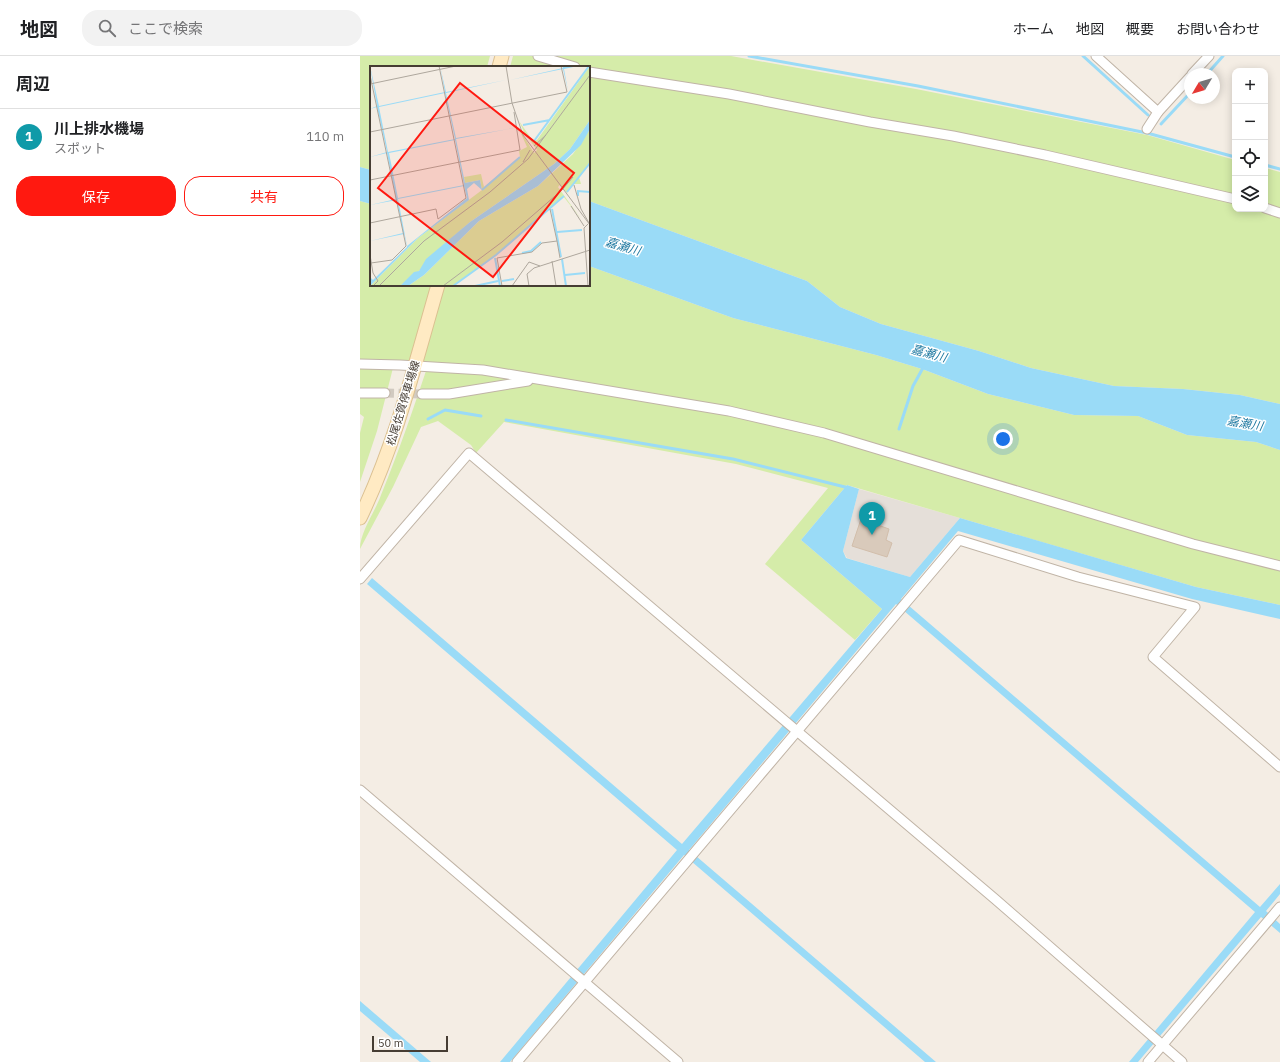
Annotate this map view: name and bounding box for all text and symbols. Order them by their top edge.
search box [82,10,362,46]
text: 地図 [20,17,58,41]
icon: search [96,17,118,39]
text: ここで検索 [128,19,203,38]
text: ホーム [1012,20,1054,38]
text: 地図 [1076,20,1104,38]
text: 概要 [1126,20,1154,38]
text: お問い合わせ [1176,20,1260,38]
inset map [370,66,590,286]
north arrow [1184,68,1220,104]
map controls [1232,68,1268,212]
button: + [1232,68,1268,104]
text: 周辺 [16,73,50,95]
button: − [1232,104,1268,140]
text: 川上排水機場 [54,119,144,138]
text: 1 [25,128,33,145]
text: 110 m [306,128,344,145]
text: スポット [54,140,106,157]
button: locate [1232,140,1268,176]
button: 保存 [16,176,176,216]
button: 共有 [184,176,344,216]
button: layers [1232,176,1268,212]
water label: 嘉瀬川 [604,234,644,259]
water label: 嘉瀬川 [910,341,950,365]
street label: 松尾佐賀停車場線 [383,359,423,447]
water label: 嘉瀬川 [1226,412,1266,434]
your location [993,429,1013,449]
pin: 1 [859,502,885,535]
scale bar [372,1034,448,1053]
text: 50 m [378,1036,403,1050]

